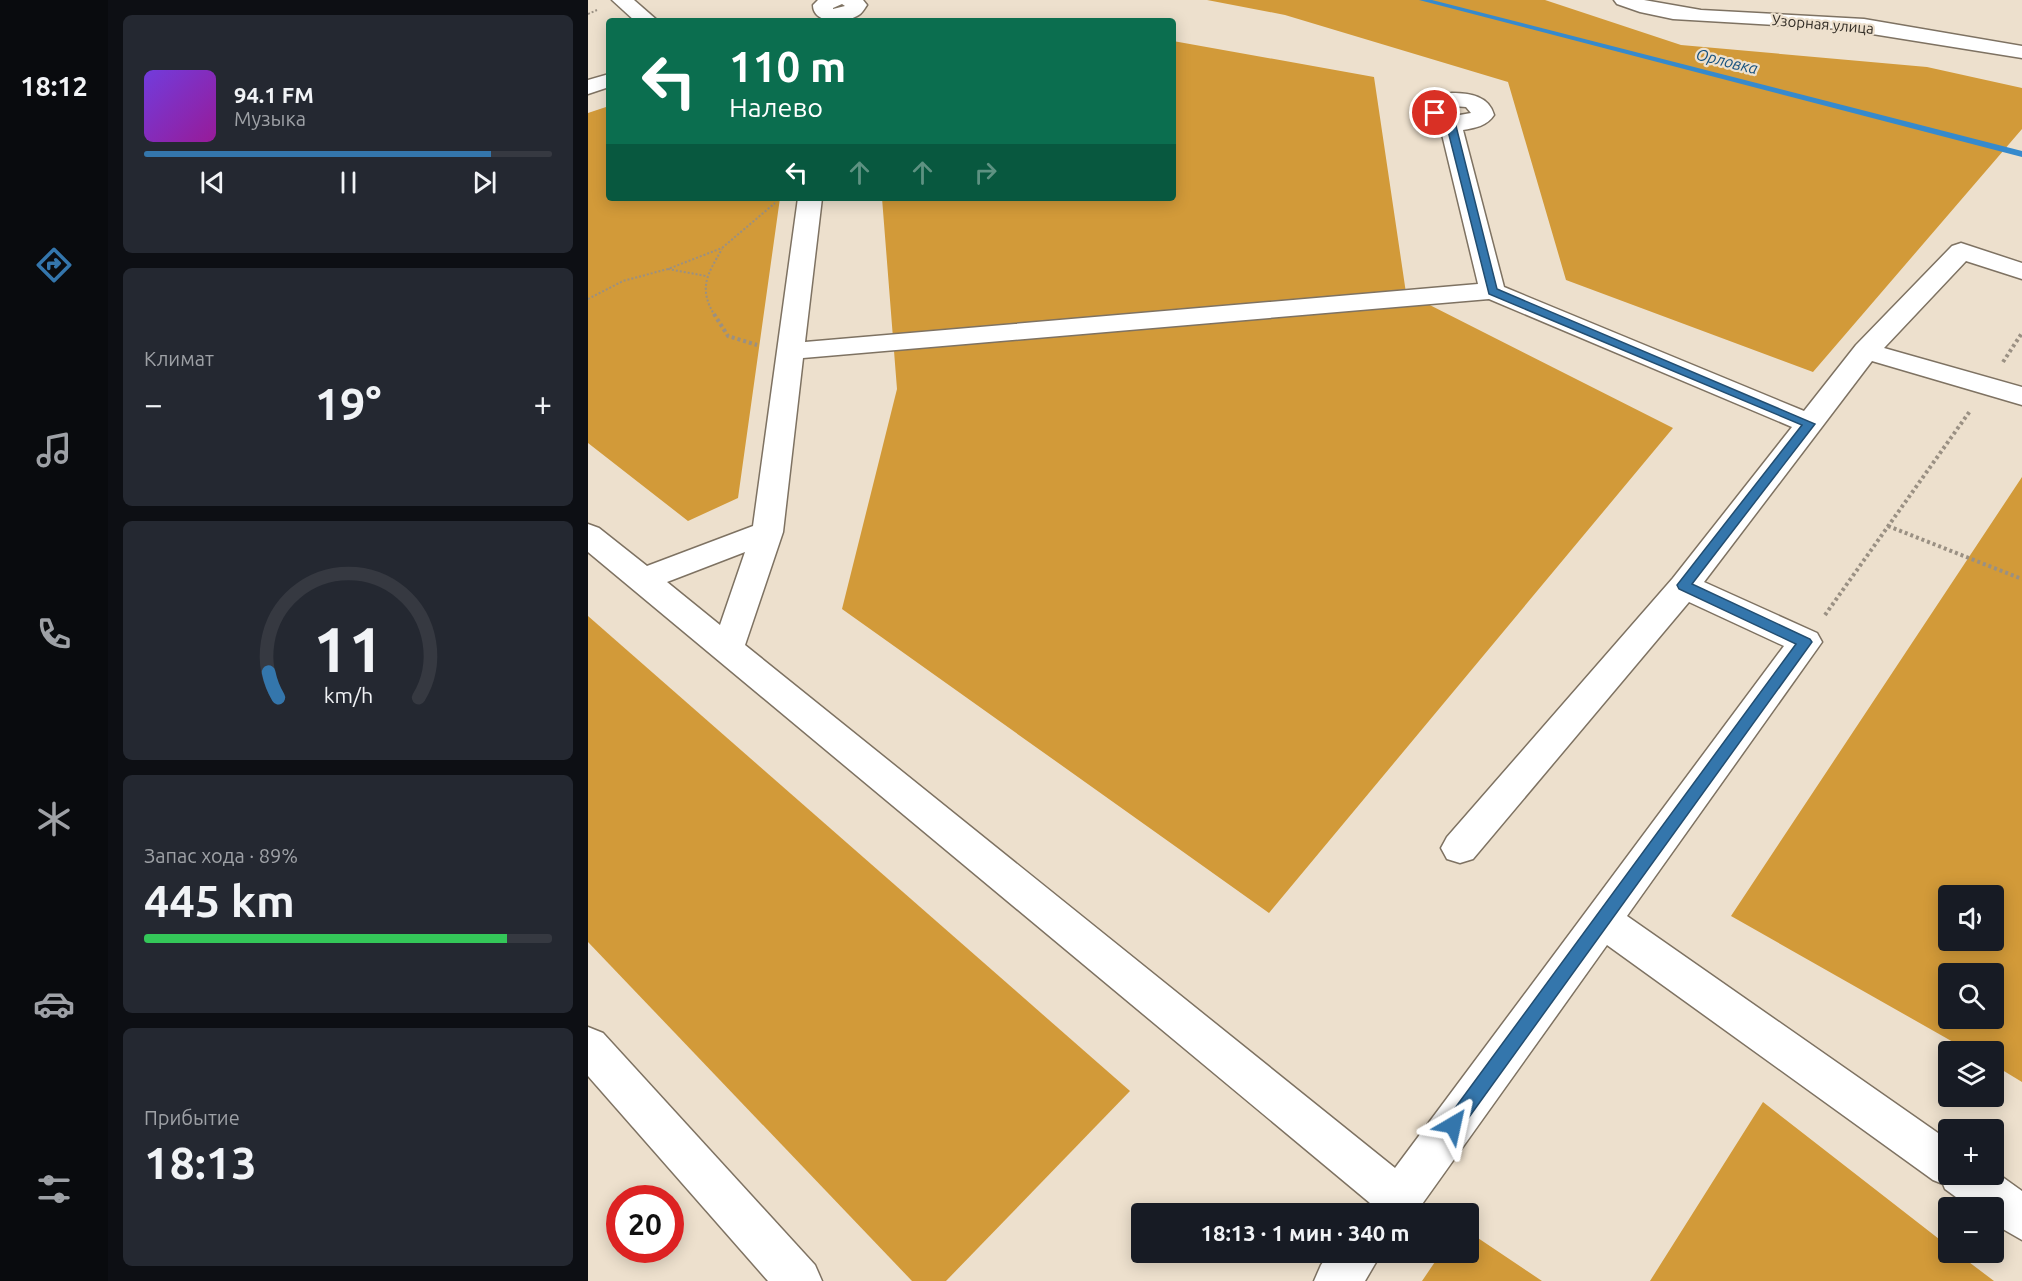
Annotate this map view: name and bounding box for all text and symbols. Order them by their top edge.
street label: Узорная улица [1771,11,1875,37]
icon: left [630,42,708,120]
text: 110 m [729,43,846,90]
water label: Орловка [1694,45,1760,77]
text: 18:12 [20,71,88,101]
text: 94.1 FM [234,82,314,107]
pin [1409,87,1460,138]
text: Налево [729,92,823,122]
icon: arrive [1418,96,1451,129]
text: Музыка [234,107,306,130]
icon: left [780,156,813,189]
icon: ahead [843,156,876,189]
icon: ahead [906,156,939,189]
icon: right [969,156,1002,189]
icon: previous [196,166,229,199]
icon: pause [332,166,365,199]
icon: next [468,166,501,199]
icon: directions [33,244,75,286]
text: Климат [144,347,214,370]
text: 19° [315,378,381,429]
text: − [144,385,163,422]
text: + [533,385,552,422]
icon: music [33,429,75,471]
icon: phone [33,613,75,655]
text: 11 [313,614,383,684]
text: km/h [323,683,373,707]
icon: climate [33,798,75,840]
text: Запас хода · 89% [144,844,298,867]
text: 445 km [144,875,295,926]
map controls [1938,885,2004,1263]
button: sound [1938,885,2004,951]
button: search [1938,963,2004,1029]
icon: car [33,983,75,1025]
button: layers [1938,1041,2004,1107]
position arrow [1421,1093,1485,1157]
text: Прибытие [144,1106,240,1129]
button: + [1938,1119,2004,1185]
text: 18:13 [144,1137,257,1188]
icon: filters [33,1168,75,1210]
speed limit sign: 20 [606,1185,684,1263]
button: − [1938,1197,2004,1263]
text: 18:13 · 1 мин · 340 m [1201,1220,1409,1245]

